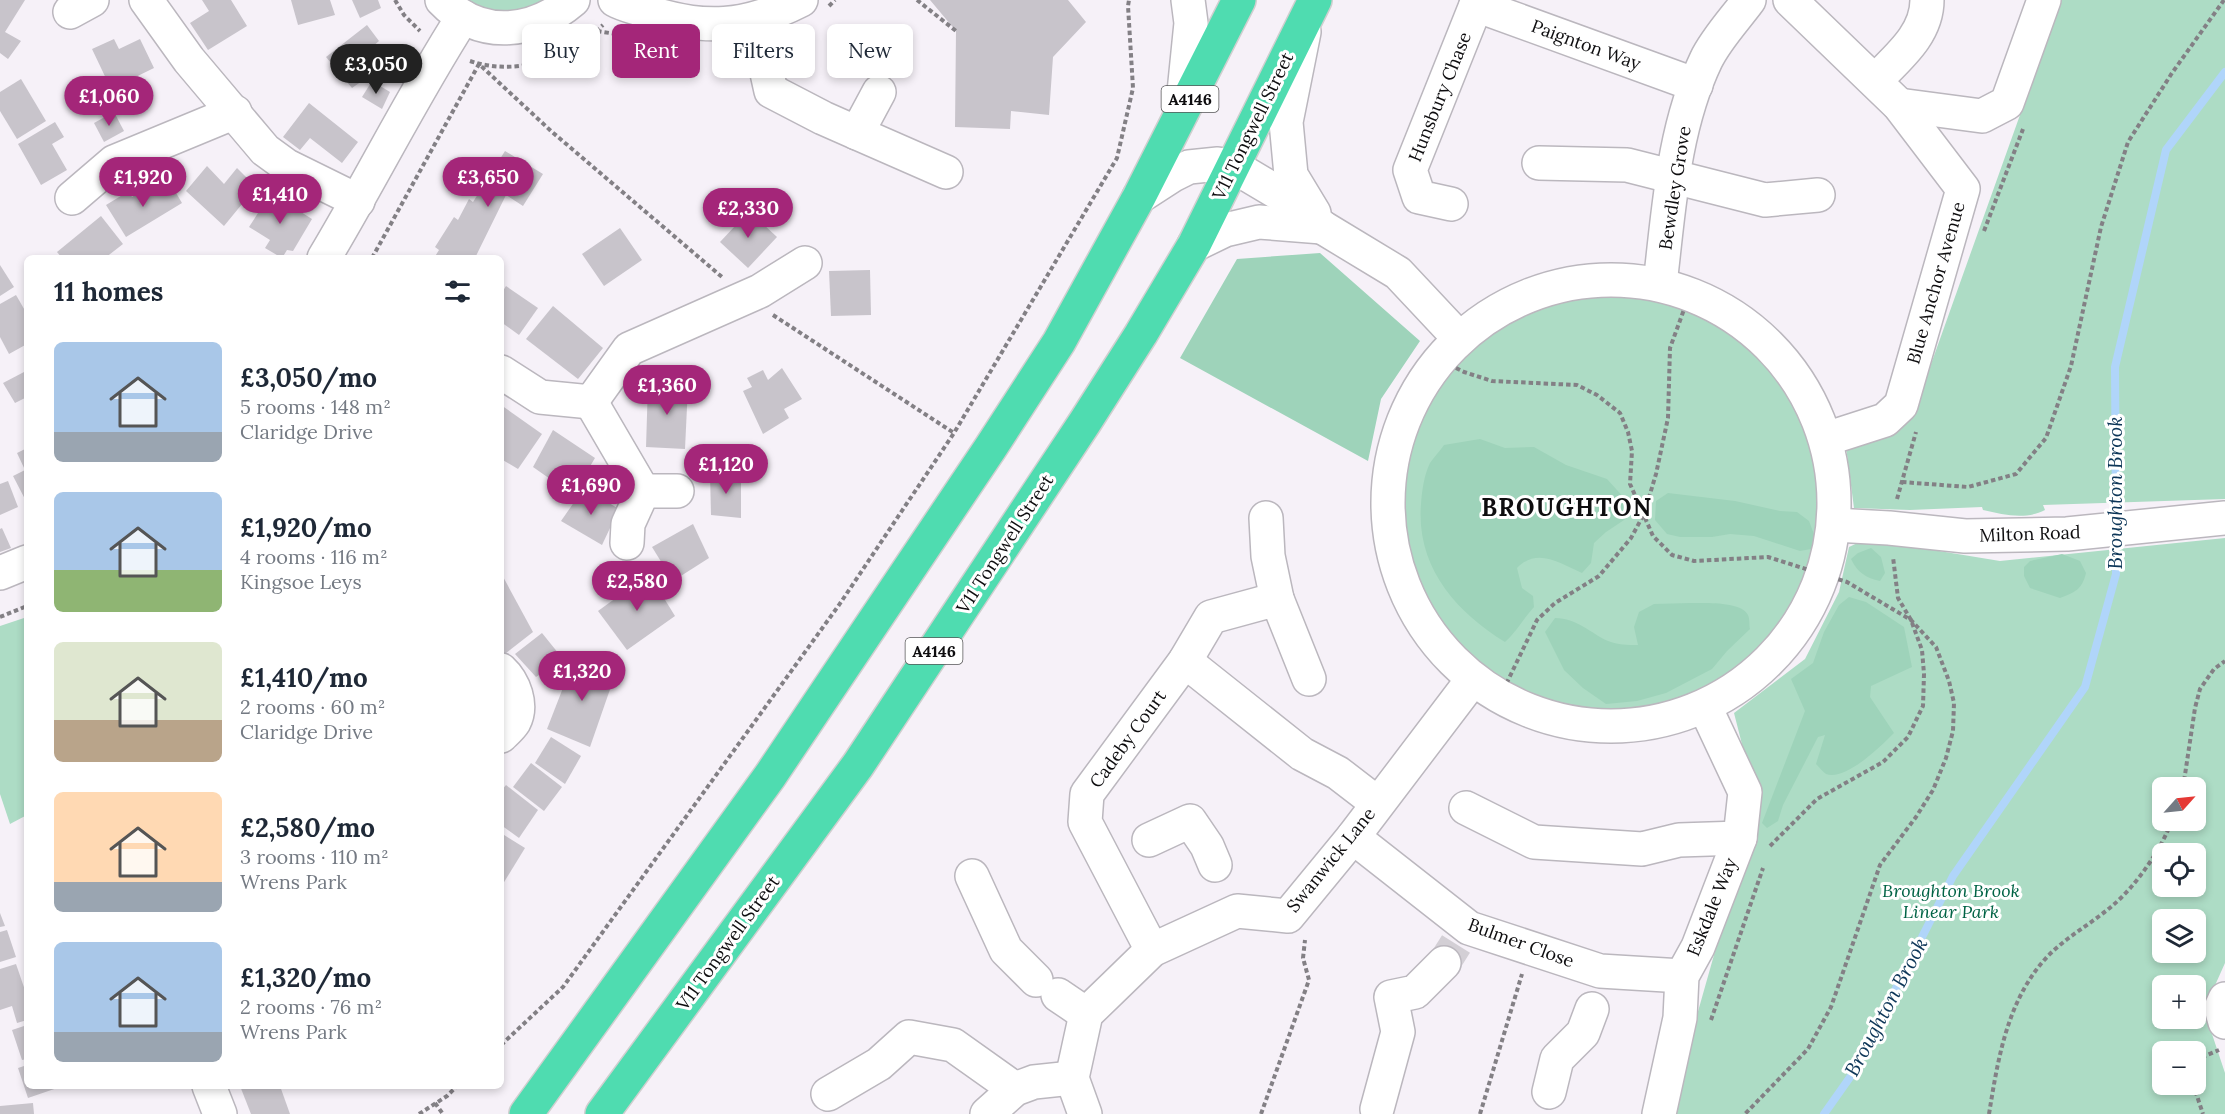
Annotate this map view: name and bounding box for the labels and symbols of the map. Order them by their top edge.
street label: Paignton Way [1528,14,1645,75]
street label: Hunsbury Chase [1403,28,1476,165]
pin: £3,050 [327,44,425,95]
street label: V11 Tongwell Street [1206,48,1298,204]
pin: £1,060 [60,76,158,127]
road number: A4146 [1162,86,1218,112]
street label: Bewdley Grove [1653,124,1696,252]
pin: £1,920 [94,157,192,208]
pin: £3,650 [439,157,537,208]
pin: £1,410 [231,174,329,225]
pin: £2,330 [699,188,797,239]
street label: Blue Anchor Avenue [1901,199,1970,367]
pin: £1,360 [618,365,716,416]
water label: Broughton Brook [2102,416,2127,570]
pin: £1,120 [677,444,775,495]
pin: £1,690 [542,465,640,516]
street label: V11 Tongwell Street [950,470,1058,618]
district label: BROUGHTON [1481,492,1653,523]
street label: Milton Road [1979,520,2081,547]
pin: £2,580 [588,561,686,612]
road number: A4146 [906,638,962,664]
pin: £1,320 [533,651,631,702]
street label: Cadeby Court [1084,685,1171,792]
north arrow [2152,777,2206,831]
street label: Swanwick Lane [1281,802,1380,917]
street label: Eskdale Way [1681,854,1742,959]
street label: V11 Tongwell Street [670,871,784,1016]
park label: Broughton Brook Linear Park [1882,879,2020,923]
street label: Bulmer Close [1465,913,1578,972]
water label: Broughton Brook [1839,933,1933,1080]

